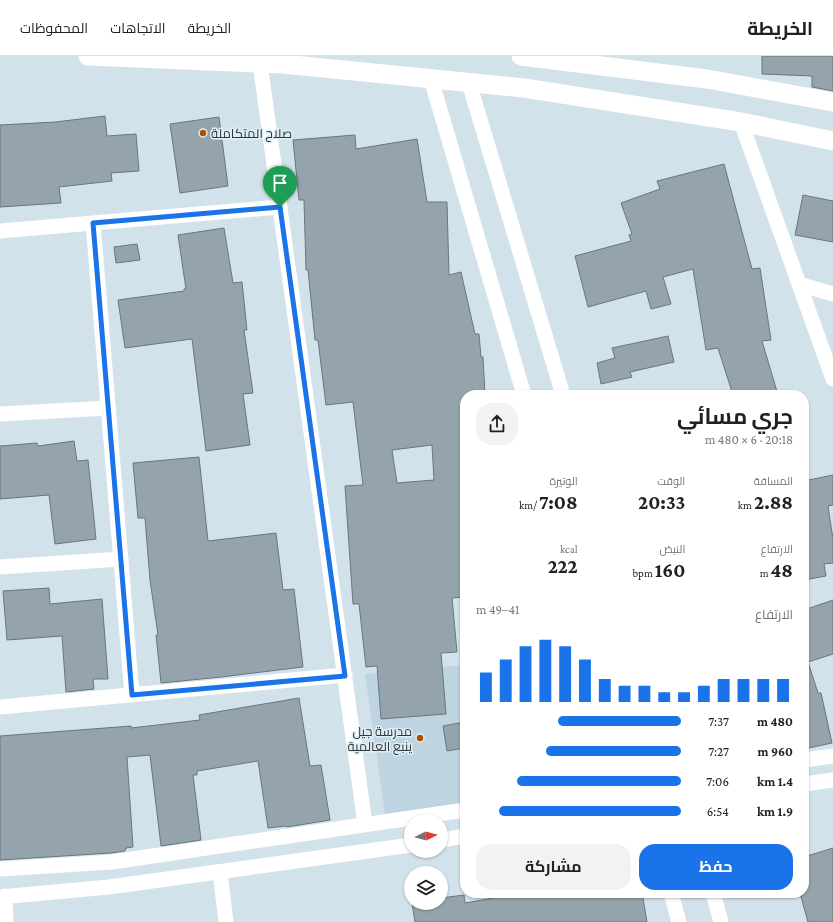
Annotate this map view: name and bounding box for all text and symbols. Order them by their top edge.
text: الخريطة [747,18,813,39]
text: المحفوظات [20,20,88,36]
text: الاتجاهات [110,20,166,36]
text: الخريطة [188,20,231,36]
place label: صلاح المتكاملة [211,126,292,142]
marker: صلاح المتكاملة [198,128,208,138]
pin [263,166,297,207]
icon: arrive [269,172,291,194]
button: share [476,403,518,445]
text: جري مسائي [677,404,793,429]
text: 20:18 · 6 × 480 m [705,432,793,447]
text: الوتيرة [549,475,578,487]
text: الوقت [657,475,685,487]
text: المسافة [754,475,793,487]
text: 7:08 [539,491,578,513]
text: 20:33 [638,491,685,513]
text: 2.88 [754,491,793,513]
text: /km [519,499,539,511]
text: km [738,499,754,511]
text: kcal [560,543,578,555]
text: النبض [659,543,685,555]
text: الارتفاع [761,543,793,555]
text: 222 [548,555,578,577]
text: 160 [655,559,685,581]
text: 48 [771,559,793,581]
text: bpm [632,567,655,579]
text: m [760,567,771,579]
text: 41–49 m [476,602,519,617]
text: الارتفاع [755,607,793,622]
text: 7:37 [708,714,729,729]
text: 480 m [757,714,793,729]
place label: مدرسة جيل ينبع العالمية [347,724,413,755]
marker: مدرسة جيل ينبع العالمية [415,733,425,743]
text: 7:27 [708,744,729,759]
text: 960 m [757,744,793,759]
text: 7:06 [706,774,729,789]
text: 1.4 km [757,774,793,789]
text: 6:54 [707,804,729,819]
text: 1.9 km [757,804,793,819]
north arrow [404,814,448,858]
map controls [404,814,448,910]
button: مشاركة [476,844,631,890]
button: حفظ [639,844,793,890]
button: layers [404,866,448,910]

